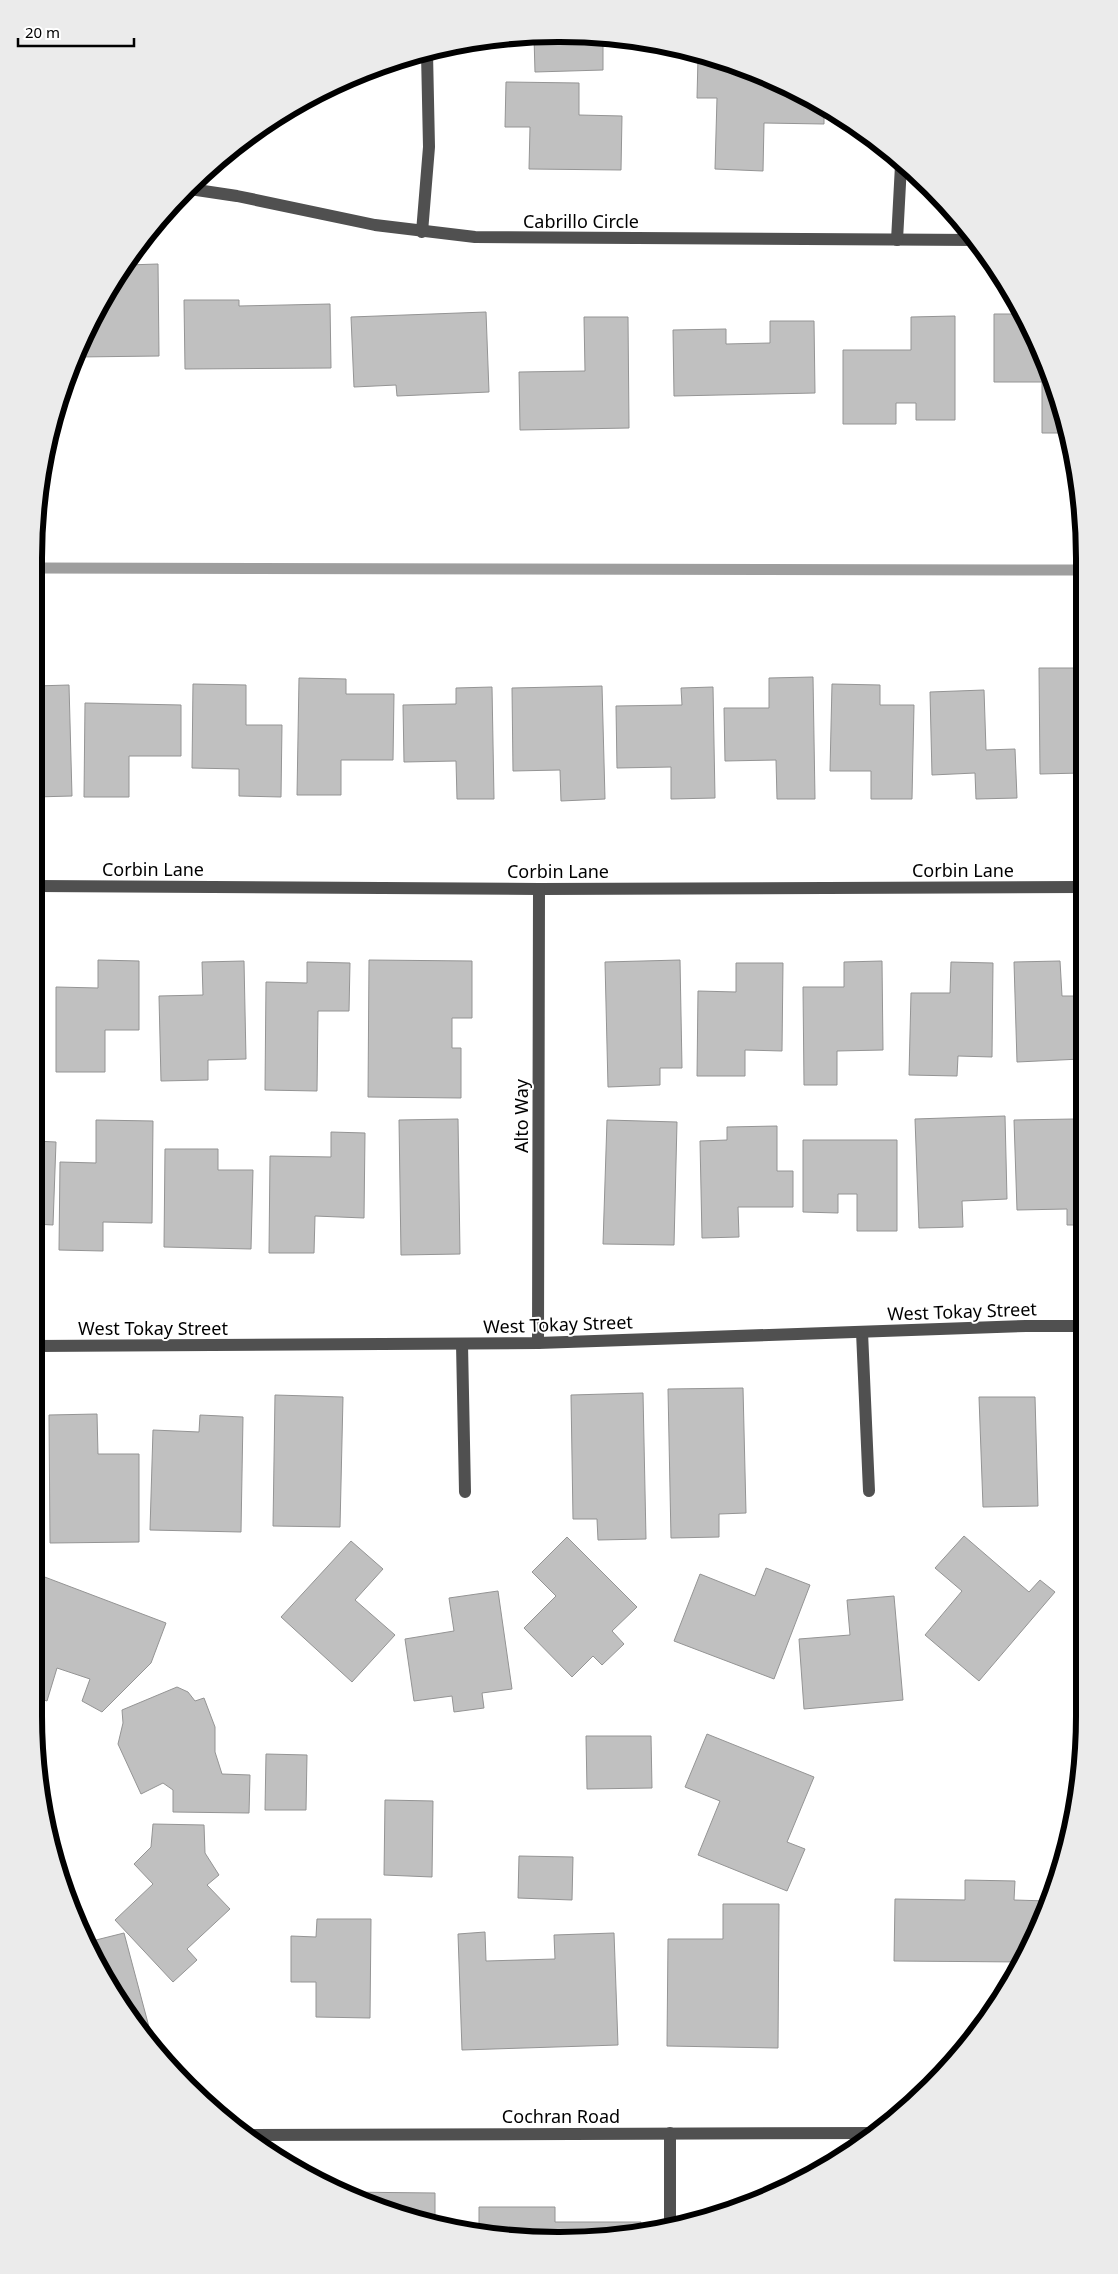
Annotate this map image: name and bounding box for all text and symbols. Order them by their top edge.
scale bar [18,15,134,47]
text: 20 m [25,22,60,42]
street label: Cabrillo Circle [523,209,639,233]
street label: Corbin Lane [102,857,204,881]
street label: Corbin Lane [912,858,1014,882]
street label: Corbin Lane [507,859,609,883]
street label: Alto Way [509,1078,533,1153]
street label: West Tokay Street [887,1296,1038,1326]
street label: West Tokay Street [483,1309,634,1339]
street label: West Tokay Street [78,1316,228,1340]
street label: Cochran Road [502,2104,620,2128]

